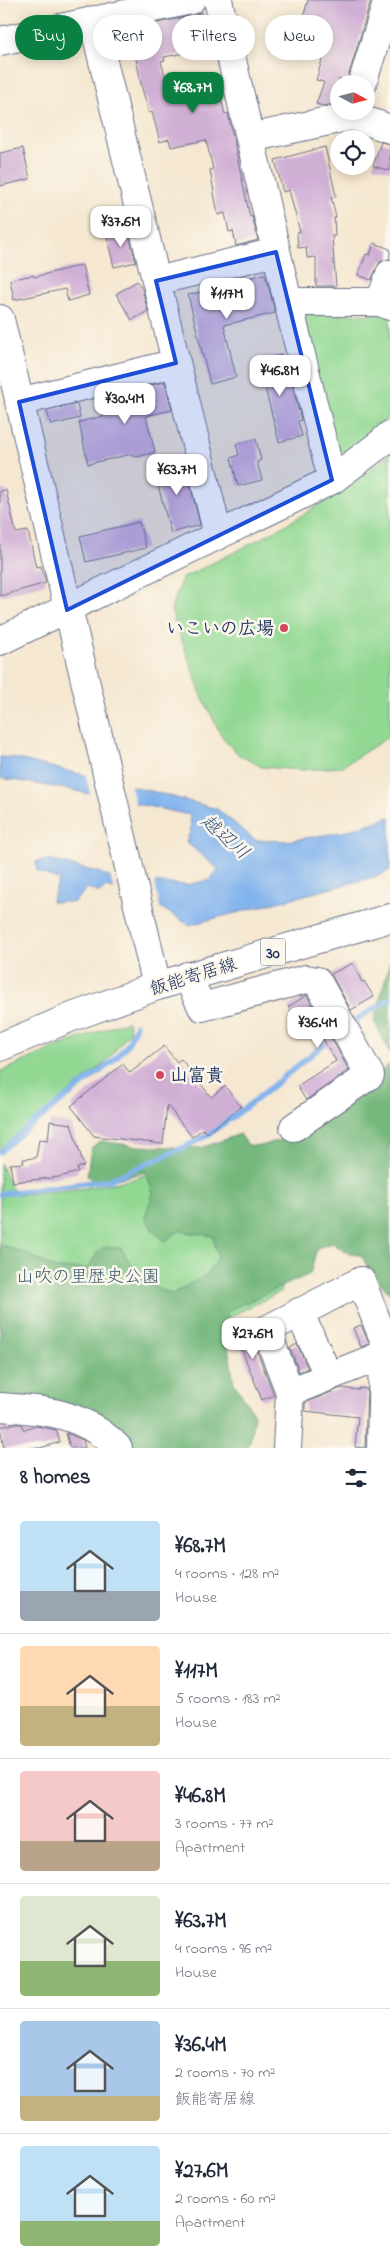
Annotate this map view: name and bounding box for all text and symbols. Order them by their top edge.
chip: Buy [15,15,83,60]
chip: Rent [93,15,162,60]
chip: Filters [172,15,255,60]
chip: New [265,15,333,60]
pin: ¥68.7M [152,72,234,114]
north arrow [330,75,375,120]
map controls [330,75,375,175]
text: ¥68.7M [174,76,212,100]
button: locate [330,130,375,175]
pin: ¥37.6M [80,206,162,248]
text: ¥37.6M [101,210,141,234]
pin: ¥117M [192,278,262,320]
text: ¥117M [211,282,243,306]
pin: ¥46.8M [239,354,321,397]
text: ¥46.8M [261,359,299,383]
pin: ¥30.4M [84,382,166,425]
text: ¥30.4M [105,387,145,411]
pin: ¥63.7M [136,454,218,496]
text: ¥63.7M [157,458,197,482]
place label: いこいの広場 [166,617,274,643]
marker: いこいの広場 [278,622,290,634]
water label: 越辺川 [193,808,255,867]
road number: 30 [260,939,286,966]
street label: 飯能寄居線 [147,952,240,1004]
pin: ¥36.4M [277,1006,359,1049]
text: ¥36.4M [298,1011,338,1035]
place label: 山富貴 [170,1064,224,1090]
marker: 山富貴 [154,1069,166,1081]
park label: 山吹の里歴史公園 [16,1265,160,1291]
pin: ¥27.6M [212,1318,294,1360]
text: ¥27.6M [233,1322,273,1346]
text: 8 homes [20,1463,90,1493]
icon: filters [342,1464,370,1492]
text: ¥68.7M [175,1532,226,1562]
icon: home [60,1541,120,1601]
text: 4 rooms · 128 m² [175,1562,279,1586]
text: House [175,1586,217,1610]
text: ¥117M [175,1657,218,1687]
icon: home [60,1666,120,1726]
text: 5 rooms · 183 m² [175,1687,281,1711]
text: House [175,1711,217,1735]
text: ¥46.8M [175,1782,226,1812]
icon: home [60,1791,120,1851]
text: 3 rooms · 77 m² [175,1812,274,1836]
text: Apartment [175,1836,245,1860]
text: ¥63.7M [175,1907,227,1937]
icon: home [60,1916,120,1976]
text: 4 rooms · 96 m² [175,1937,272,1961]
text: House [175,1961,217,1985]
text: ¥36.4M [175,2031,227,2061]
icon: home [60,2041,120,2101]
text: 2 rooms · 70 m² [175,2061,275,2085]
text: 飯能寄居線 [175,2088,255,2112]
text: ¥27.6M [175,2157,229,2187]
icon: home [60,2166,120,2226]
text: 2 rooms · 60 m² [175,2187,276,2211]
text: Apartment [175,2211,245,2235]

